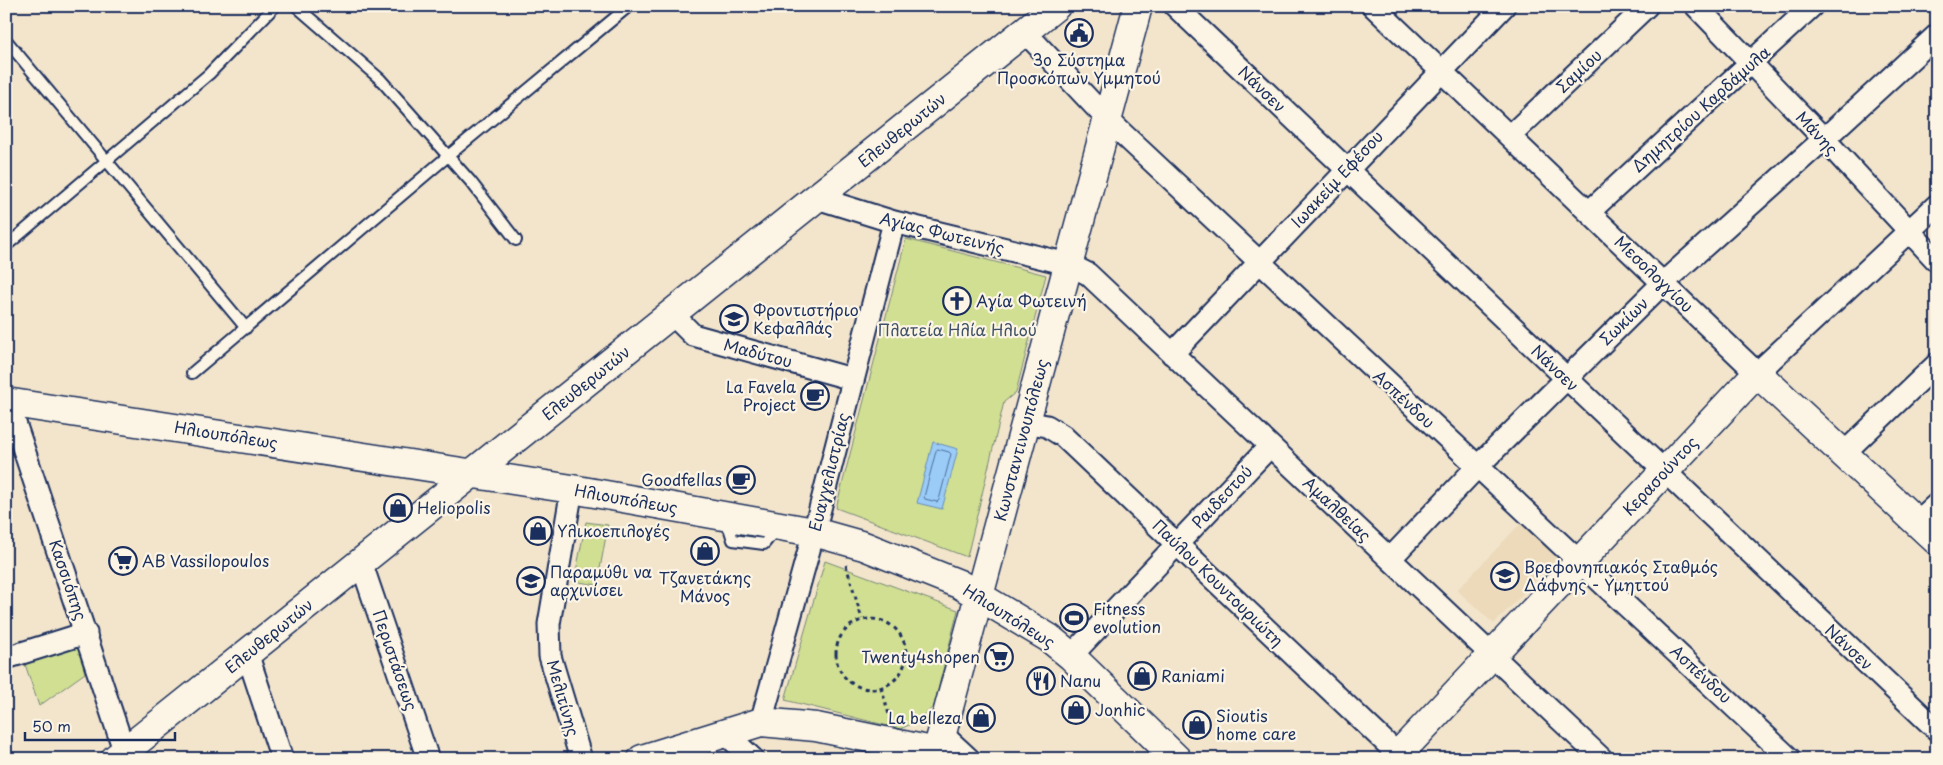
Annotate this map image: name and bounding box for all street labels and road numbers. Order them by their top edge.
street label: Δημητρίου Καρδάμυλα [1626,39,1775,177]
street label: Σαμίου [1550,43,1607,98]
street label: Νάνσεν [1234,60,1292,117]
street label: Ελευθερωτών [852,86,951,172]
street label: Μάνης [1791,105,1844,160]
street label: Ιωακείμ Εφέσου [1285,124,1388,232]
street label: Αγίας Φωτεινής [877,205,1007,259]
street label: Μεσολογγίου [1610,229,1700,317]
street label: Σωκίων [1593,291,1653,350]
street label: Μαδύτου [721,331,795,373]
street label: Ελευθερωτών [536,339,635,425]
street label: Νάνσεν [1527,339,1585,396]
street label: Κωνσταντινουπόλεως [987,356,1053,524]
street label: Ασπένδου [1369,363,1441,433]
street label: Ευαγγελιστρίας [802,410,854,534]
street label: Ηλιουπόλεως [173,414,280,454]
street label: Κερασούντος [1616,430,1702,520]
street label: Ραιδεστού [1185,459,1257,533]
street label: Αμαλθείας [1298,470,1377,546]
street label: Ηλιουπόλεως [573,477,680,519]
street label: Παύλου Κουντουριώτη [1148,513,1290,651]
street label: Κασσιόπης [44,536,94,623]
street label: Ηλιουπόλεως [959,577,1060,653]
street label: Ελευθερωτών [219,592,318,678]
street label: Περιστάσεως [367,606,424,713]
street label: Νάνσεν [1820,618,1879,675]
street label: Ασπένδου [1666,638,1738,708]
street label: Μελιτίνης [542,657,586,739]

